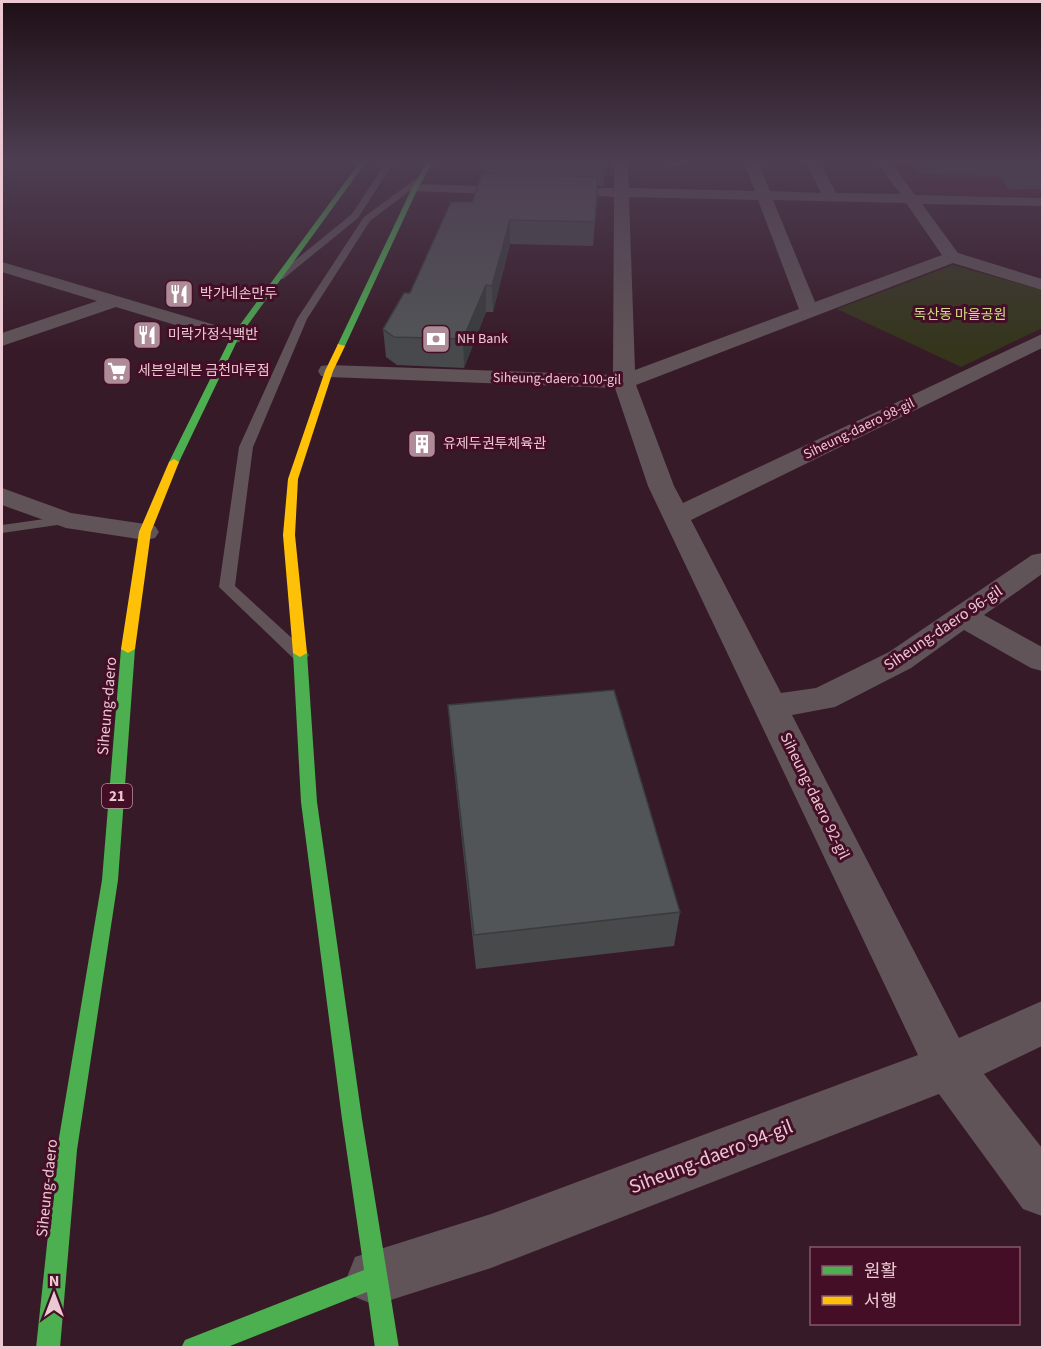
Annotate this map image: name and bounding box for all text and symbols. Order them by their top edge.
restaurant icon: 박가네손만두 [163,278,195,310]
place label: 박가네손만두 [200,284,277,304]
park label: 독산동 마을공원 [914,305,1006,325]
restaurant icon: 미락가정식백반 [131,319,163,351]
bank icon: NH Bank [420,323,452,355]
place label: 미락가정식백반 [168,325,258,345]
place label: NH Bank [457,329,508,349]
supermarket icon: 세븐일레븐 금천마루점 [101,355,133,387]
place label: 세븐일레븐 금천마루점 [138,361,270,381]
street label: Siheung-daero 100-gil [493,368,622,390]
street label: Siheung-daero 98-gil [800,393,918,465]
building icon: 유제두권투체육관 [406,428,438,460]
place label: 유제두권투체육관 [443,434,546,454]
street label: Siheung-daero 96-gil [879,580,1007,676]
street label: Siheung-daero [92,656,122,756]
street label: Siheung-daero 92-gil [775,729,855,863]
road number: 21 [102,784,132,808]
street label: Siheung-daero 94-gil [625,1113,797,1201]
street label: Siheung-daero [31,1138,63,1238]
legend [810,1247,1020,1325]
text: 원활 [864,1259,897,1284]
north arrow [24,1265,84,1325]
text: N [49,1270,59,1292]
text: 서행 [864,1289,897,1314]

